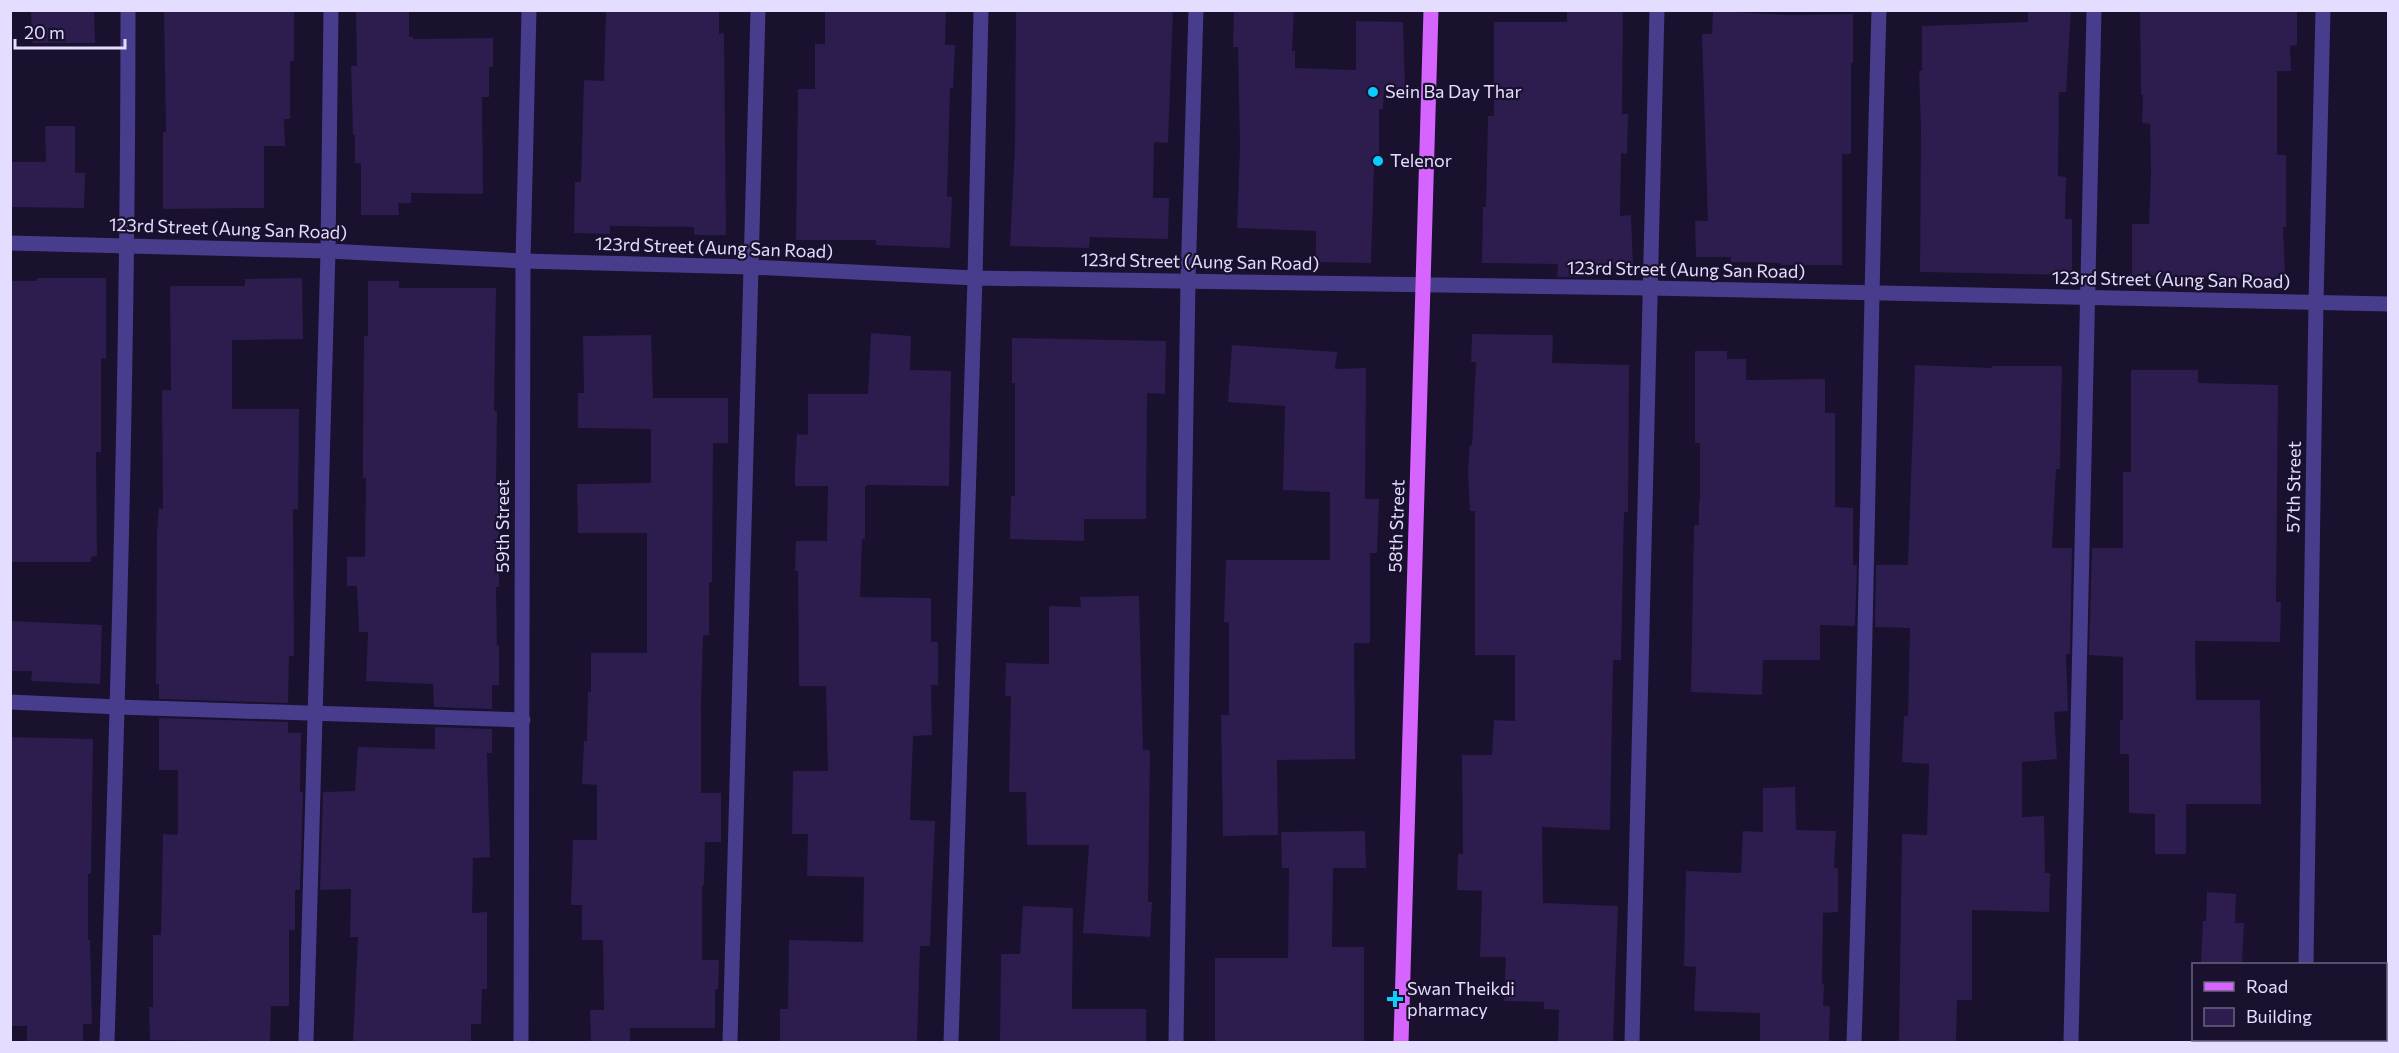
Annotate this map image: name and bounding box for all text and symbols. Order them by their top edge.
scale bar [15,12,124,50]
text: 20 m [24,21,65,43]
place label: Sein Ba Day Thar [1385,80,1522,102]
marker: Sein Ba Day Thar [1366,85,1380,99]
place label: Telenor [1390,149,1452,171]
marker: Telenor [1371,154,1385,168]
street label: 123rd Street (Aung San Road) [109,213,348,243]
street label: 123rd Street (Aung San Road) [595,232,834,262]
street label: 123rd Street (Aung San Road) [1081,248,1319,274]
street label: 123rd Street (Aung San Road) [1567,256,1805,282]
street label: 123rd Street (Aung San Road) [2052,266,2290,292]
street label: 57th Street [2281,441,2305,533]
street label: 59th Street [491,479,513,573]
street label: 58th Street [1383,479,1409,573]
legend [2192,963,2387,1041]
text: Road [2246,975,2288,997]
place label: Swan Theikdi pharmacy [1407,977,1515,1020]
marker: Swan Theikdi pharmacy [1388,992,1402,1006]
text: Building [2246,1005,2312,1027]

